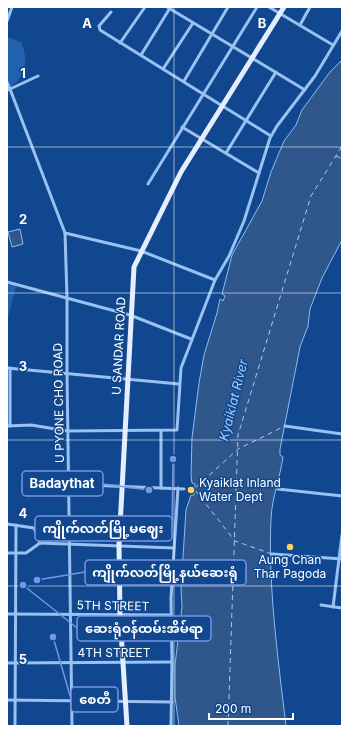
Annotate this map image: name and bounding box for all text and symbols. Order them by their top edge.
text: A [82,15,92,31]
text: B [258,15,267,31]
text: 1 [20,65,26,81]
text: 2 [19,211,27,227]
street label: U SANDAR ROAD [108,296,129,395]
street label: U PYONE CHO ROAD [50,343,67,463]
water label: Kyaiklat River [215,356,251,442]
text: 3 [19,358,27,374]
callout: Badaythat [22,471,103,496]
text: Badaythat [30,475,95,491]
place label: Kyaiklat Inland Water Dept [199,475,281,504]
marker: Kyaiklat Inland Water Dept [186,485,196,495]
text: 4 [19,505,28,521]
callout: ကျိုက်လတ်မြို့မဈေး [35,516,172,541]
text: ကျိုက်လတ်မြို့မဈေး [43,519,164,540]
marker: Aung Chan Thar Pagoda [285,542,295,552]
place label: Aung Chan Thar Pagoda [254,552,326,581]
callout: ကျိုက်လတ်မြို့နယ်ဆေးရုံ [85,560,246,585]
text: ကျိုက်လတ်မြို့နယ်ဆေးရုံ [92,563,238,584]
street label: 5TH STREET [77,597,150,614]
callout: ဆေးရုံဝန်ထမ်းအိမ်ရာ [77,616,211,641]
text: ဆေးရုံဝန်ထမ်းအိမ်ရာ [85,619,203,640]
street label: 4TH STREET [77,645,151,660]
text: 5 [19,651,27,667]
callout: စေတီ [71,687,118,712]
text: စေတီ [79,691,111,707]
scale bar [209,695,293,721]
text: 200 m [215,701,251,716]

